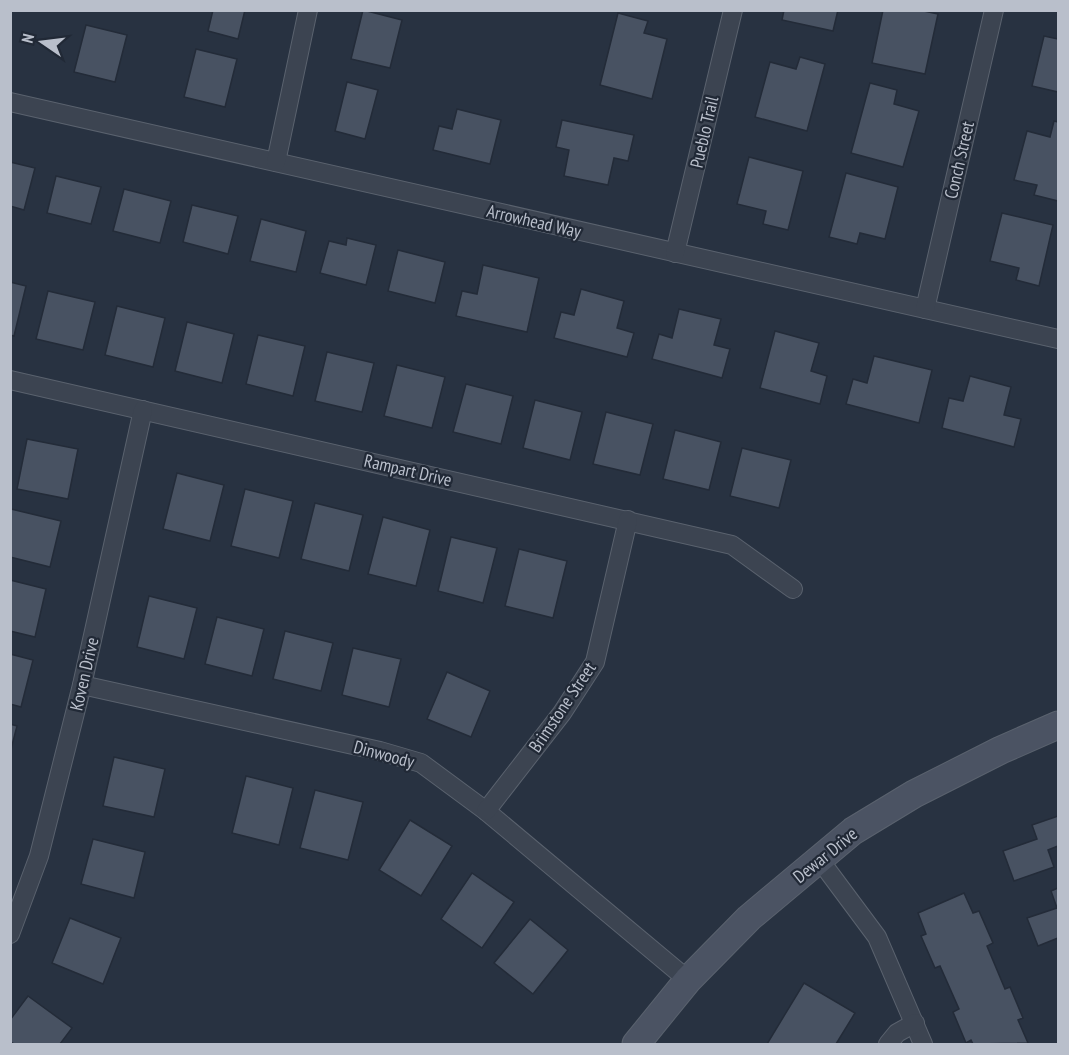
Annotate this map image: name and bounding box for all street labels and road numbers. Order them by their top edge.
street label: Pueblo Trail [685,93,724,170]
street label: Conch Street [939,119,979,201]
street label: Arrowhead Way [485,199,584,243]
street label: Rampart Drive [362,449,454,491]
street label: Koven Drive [64,635,104,713]
street label: Brimstone Street [523,657,601,757]
street label: Dinwoody [351,735,417,773]
street label: Dewar Drive [788,822,862,888]

